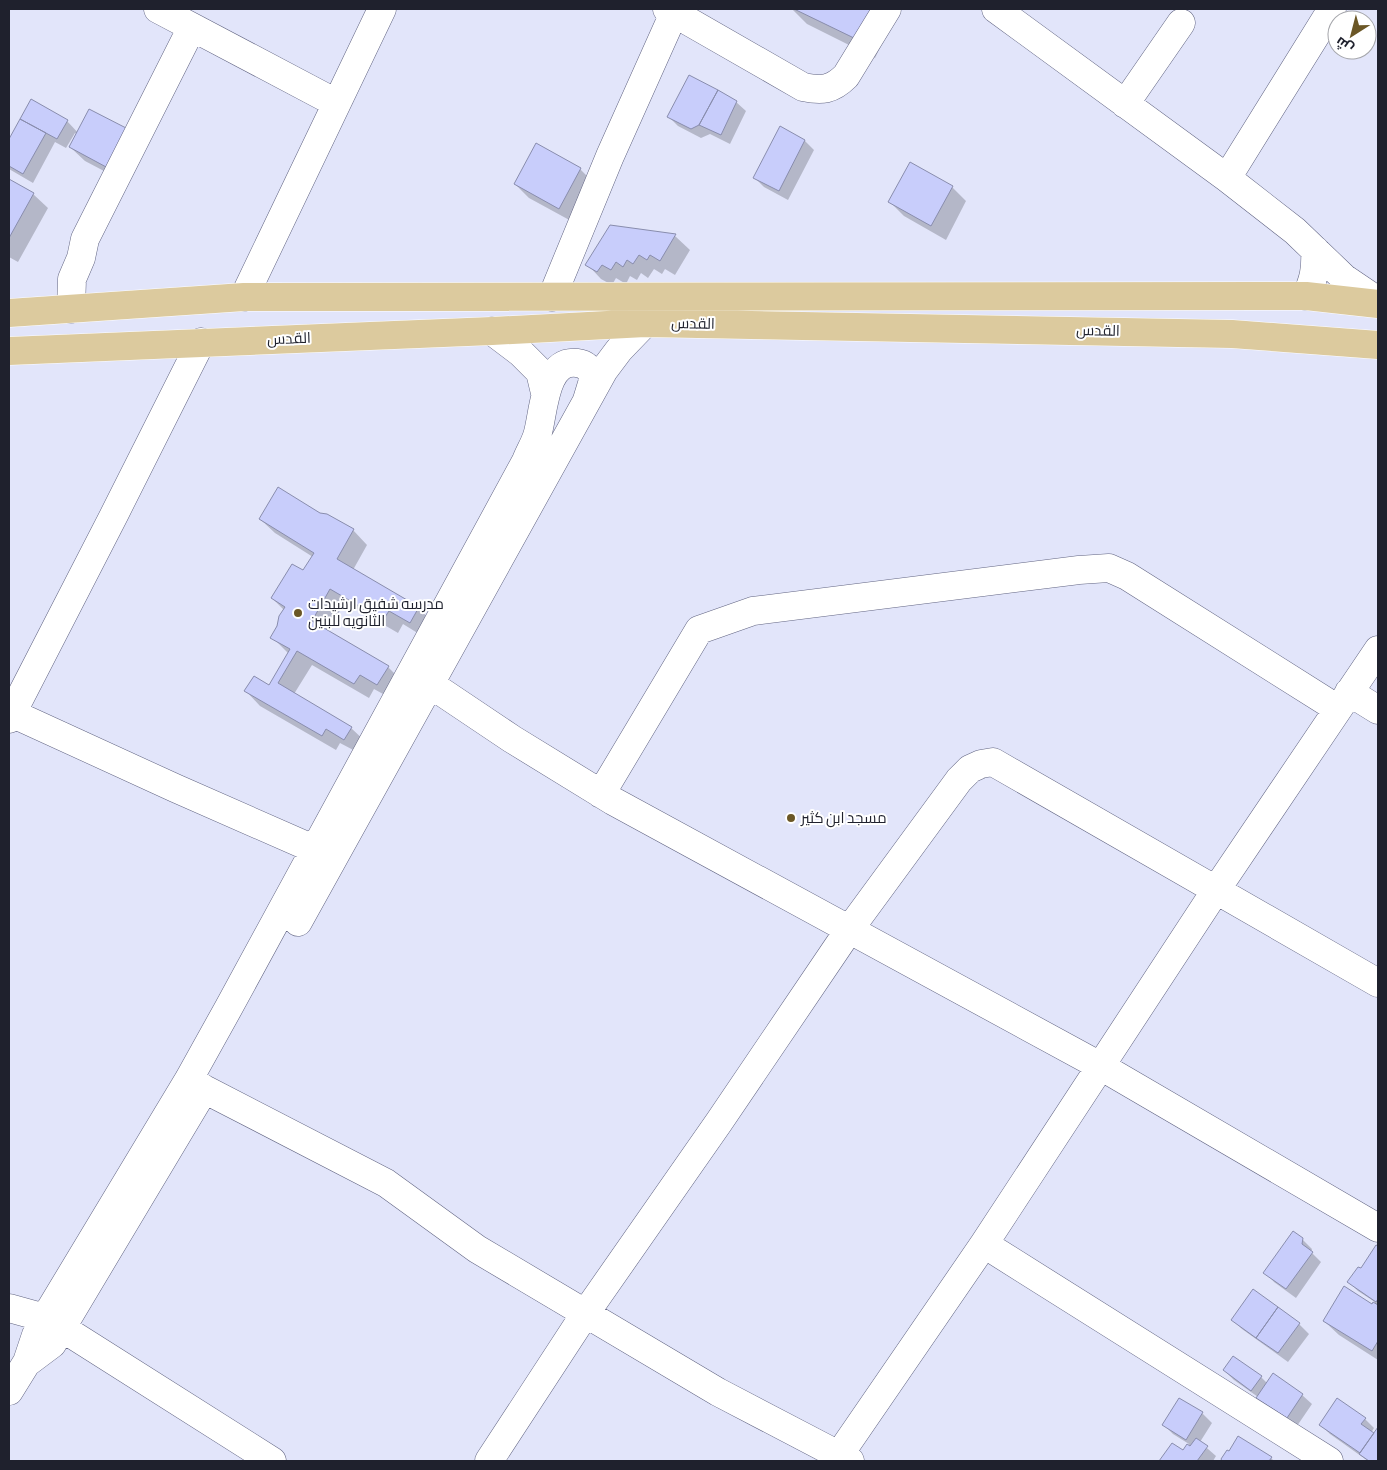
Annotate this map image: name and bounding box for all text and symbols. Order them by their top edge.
north arrow [1327,10,1377,60]
text: ش [1332,33,1357,57]
street label: القدس [671,314,715,334]
street label: القدس [1076,321,1120,341]
street label: القدس [267,329,311,349]
place label: مدرسه شفيق ارشيدات الثانويه للبنين [308,595,444,631]
marker: مدرسه شفيق ارشيدات الثانويه للبنين [292,607,304,619]
place label: مسجد ابن كثير [800,809,887,828]
marker: مسجد ابن كثير [785,812,797,824]

